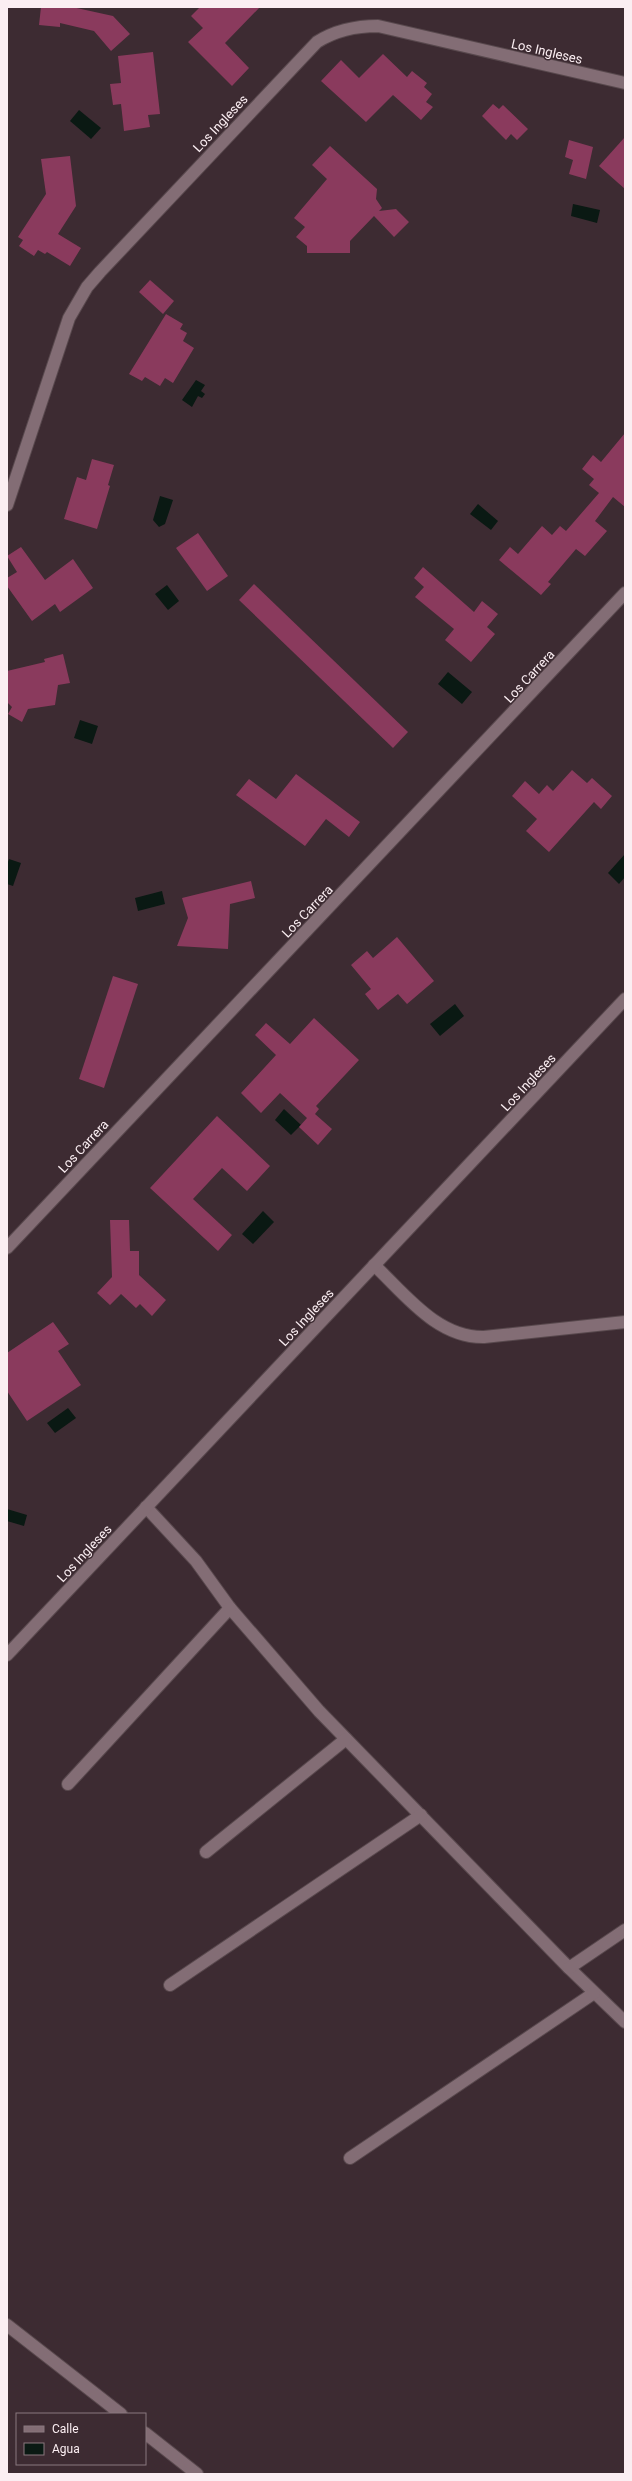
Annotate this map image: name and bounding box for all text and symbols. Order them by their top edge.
street label: Los Ingleses [510,36,584,67]
street label: Los Ingleses [190,91,251,155]
street label: Los Carrera [501,647,558,706]
street label: Los Carrera [279,882,336,941]
street label: Los Ingleses [498,1050,559,1114]
street label: Los Carrera [55,1117,112,1176]
street label: Los Ingleses [276,1285,337,1349]
street label: Los Ingleses [54,1521,115,1585]
legend [16,2413,146,2465]
text: Calle [52,2422,79,2436]
text: Agua [52,2442,80,2456]

